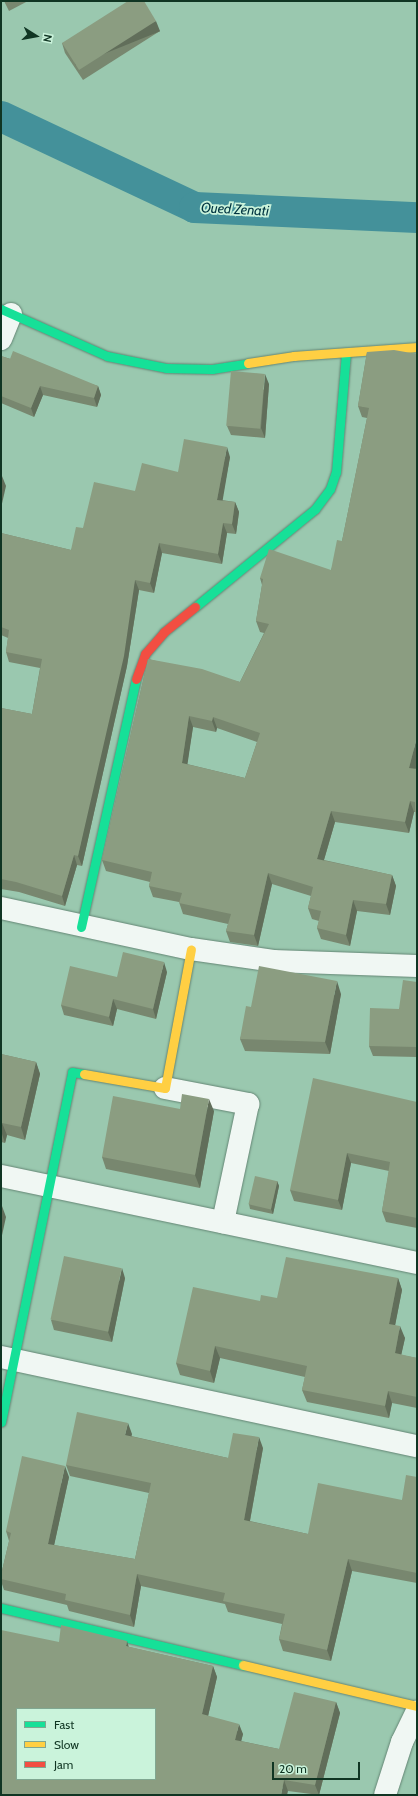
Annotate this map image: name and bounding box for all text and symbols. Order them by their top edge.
north arrow [16,16,56,56]
text: N [40,33,55,43]
water label: Oued Zenati [200,199,270,219]
legend [16,1708,156,1780]
text: Fast [54,1717,74,1732]
text: Slow [54,1737,79,1752]
scale bar [274,1754,362,1780]
text: Jam [54,1757,73,1772]
text: 20 m [279,1761,307,1776]

